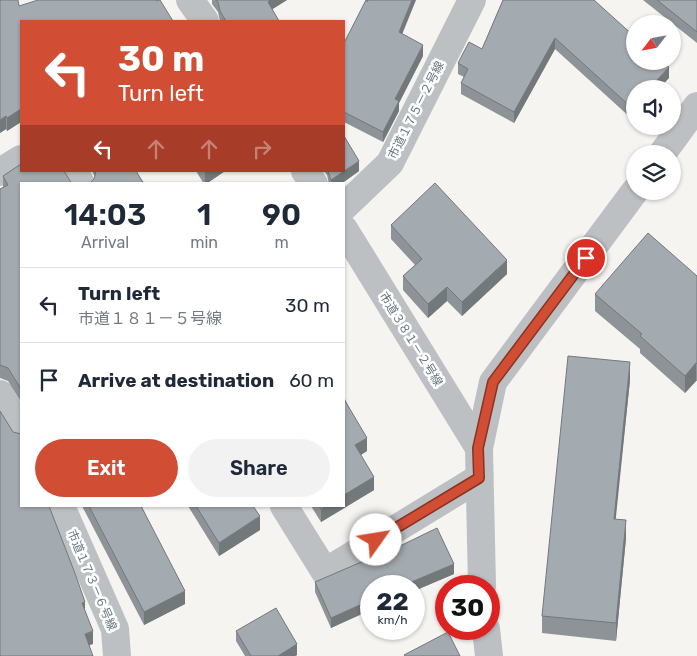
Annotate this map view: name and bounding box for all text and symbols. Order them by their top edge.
north arrow [626,15,681,70]
map controls [626,15,681,200]
text: 30 m [118,38,204,80]
icon: left [35,40,100,105]
street label: 市道１７５－２号線 [385,59,447,161]
text: Turn left [118,80,204,107]
button: sound [626,80,681,135]
icon: left [89,135,117,163]
icon: ahead [142,135,170,163]
icon: ahead [195,135,223,163]
icon: right [248,135,276,163]
button: layers [626,145,681,200]
text: 14:03 [64,197,146,233]
text: 1 [197,197,211,233]
text: 90 [262,197,301,233]
text: Arrival [81,233,129,252]
text: min [190,233,218,252]
text: m [274,233,289,252]
pin [565,237,607,279]
icon: arrive [572,244,600,272]
text: Turn left [78,282,160,305]
street label: 市道３８１－２号線 [376,289,446,389]
icon: left [35,291,63,319]
text: 30 m [285,294,330,317]
text: 市道１８１－５号線 [78,309,222,328]
icon: arrive [35,366,63,394]
text: Arrive at destination [78,369,274,392]
text: 60 m [289,369,334,392]
button: Exit [35,439,178,497]
button: Share [188,439,330,497]
position arrow [349,513,401,565]
street label: 市道１７３－６号線 [64,528,120,632]
speed limit sign: 30 [435,575,500,640]
text: 22 [376,587,409,616]
text: km/h [378,613,407,627]

